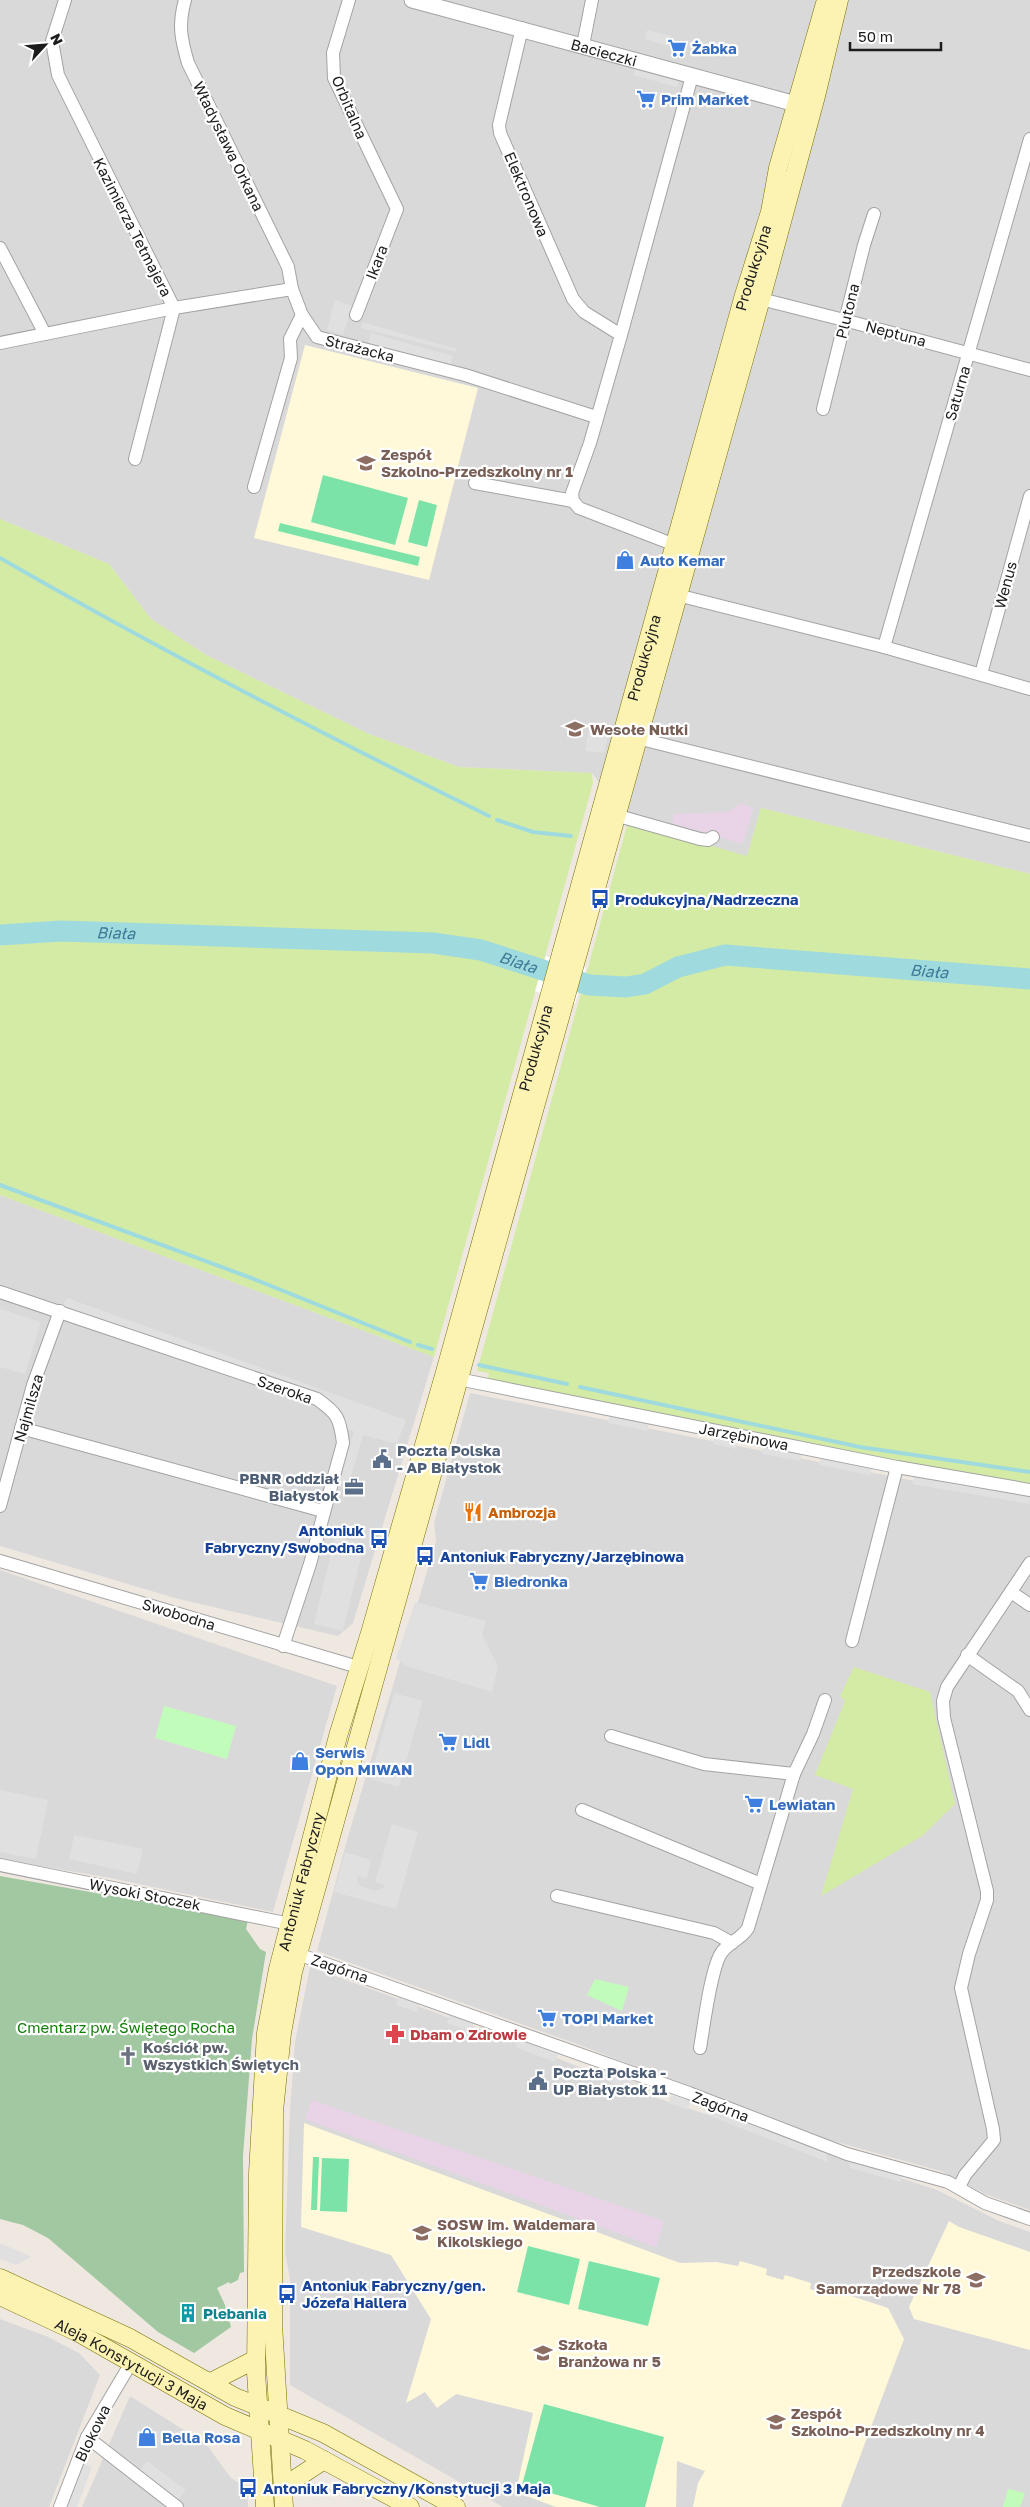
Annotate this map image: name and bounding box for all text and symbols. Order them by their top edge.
north arrow [20,20,70,70]
scale bar [850,20,941,52]
text: 50 m [858,27,893,45]
text: N [47,31,67,48]
street label: Bacieczki [569,34,639,70]
supermarket icon: Żabka [666,37,688,59]
place label: Żabka [692,39,737,57]
street label: Orbitalna [329,73,371,141]
street label: Władysława Orkana [190,78,268,214]
supermarket icon: Prim Market [635,88,657,110]
place label: Prim Market [661,90,749,108]
street label: Elektronowa [501,149,553,239]
street label: Kazimierza Tetmajera [90,155,176,299]
street label: Produkcyjna [731,223,774,313]
street label: Ikara [361,242,391,282]
street label: Plutona [831,281,863,341]
street label: Neptuna [864,316,928,350]
street label: Strażacka [324,331,396,365]
street label: Saturna [941,363,973,423]
place label: Zespół Szkolno-Przedszkolny nr 1 [381,445,573,480]
school or university icon: Zespół Szkolno-Przedszkolny nr 1 [355,452,377,474]
shop icon: Auto Kemar [614,549,636,571]
place label: Auto Kemar [640,551,725,569]
street label: Wenus [990,559,1020,611]
street label: Produkcyjna [623,612,664,703]
school or university icon: Wesołe Nutki [564,718,586,740]
place label: Wesołe Nutki [590,720,688,738]
bus stop icon: Produkcyjna/Nadrzeczna [589,888,611,910]
place label: Produkcyjna/Nadrzeczna [615,890,799,908]
water label: Biała [96,922,136,943]
water label: Biała [497,947,541,978]
water label: Biała [909,960,950,983]
street label: Produkcyjna [514,1003,556,1093]
street label: Szeroka [255,1371,315,1407]
street label: Najmilsza [10,1372,46,1444]
street label: Jarzębinowa [698,1419,790,1453]
place label: Poczta Polska - AP Białystok [397,1441,501,1476]
public building icon: Poczta Polska - AP Białystok [371,1448,393,1470]
place label: PBNR oddział Białystok [239,1469,339,1504]
office icon: PBNR oddział Białystok [343,1476,365,1498]
restaurant icon: Ambrozja [462,1501,484,1523]
place label: Ambrozja [488,1503,556,1521]
place label: Antoniuk Fabryczny/Swobodna [205,1521,364,1556]
bus stop icon: Antoniuk Fabryczny/Swobodna [368,1528,390,1550]
bus stop icon: Antoniuk Fabryczny/Jarzębinowa [414,1545,436,1567]
place label: Antoniuk Fabryczny/Jarzębinowa [440,1547,684,1565]
supermarket icon: Biedronka [468,1570,490,1592]
place label: Biedronka [494,1572,568,1590]
street label: Swobodna [140,1594,218,1634]
supermarket icon: Lidl [437,1731,459,1753]
place label: Lidl [463,1733,490,1751]
place label: Serwis Opon MIWAN [315,1743,412,1778]
shop icon: Serwis Opon MIWAN [289,1750,311,1772]
supermarket icon: Lewiatan [743,1793,765,1815]
place label: Lewiatan [769,1795,835,1813]
street label: Antoniuk Fabryczny [274,1810,327,1953]
street label: Wysoki Stoczek [88,1874,203,1914]
street label: Zagórna [309,1950,371,1986]
supermarket icon: TOPI Market [536,2007,558,2029]
place label: TOPI Market [562,2009,653,2027]
park label: Cmentarz pw. Świętego Rocha [17,2018,235,2036]
pharmacy icon: Dbam o Zdrowie [384,2023,406,2045]
place label: Dbam o Zdrowie [410,2025,527,2043]
place label: Kościół pw. Wszystkich Świętych [143,2038,299,2073]
church icon: Kościół pw. Wszystkich Świętych [117,2045,139,2067]
place label: Poczta Polska - UP Białystok 11 [553,2063,667,2098]
public building icon: Poczta Polska - UP Białystok 11 [527,2070,549,2092]
street label: Zagórna [690,2087,752,2125]
place label: SOSW im. Waldemara Kikolskiego [437,2215,595,2250]
school or university icon: SOSW im. Waldemara Kikolskiego [411,2222,433,2244]
place label: Przedszkole Samorządowe Nr 78 [816,2262,961,2297]
school or university icon: Przedszkole Samorządowe Nr 78 [965,2269,987,2291]
place label: Antoniuk Fabryczny/gen. Józefa Hallera [302,2276,486,2311]
bus stop icon: Antoniuk Fabryczny/gen. Józefa Hallera [276,2283,298,2305]
building icon: Plebania [177,2302,199,2324]
place label: Plebania [203,2304,267,2322]
street label: Aleja Konstytucji 3 Maja [52,2314,211,2413]
place label: Szkoła Branżowa nr 5 [558,2335,661,2370]
school or university icon: Szkoła Branżowa nr 5 [532,2342,554,2364]
street label: Blokowa [71,2402,113,2464]
place label: Zespół Szkolno-Przedszkolny nr 4 [791,2404,985,2439]
school or university icon: Zespół Szkolno-Przedszkolny nr 4 [765,2411,787,2433]
shop icon: Bella Rosa [136,2426,158,2448]
place label: Bella Rosa [162,2428,241,2446]
bus stop icon: Antoniuk Fabryczny/Konstytucji 3 Maja [237,2477,259,2499]
place label: Antoniuk Fabryczny/Konstytucji 3 Maja [263,2479,551,2497]

